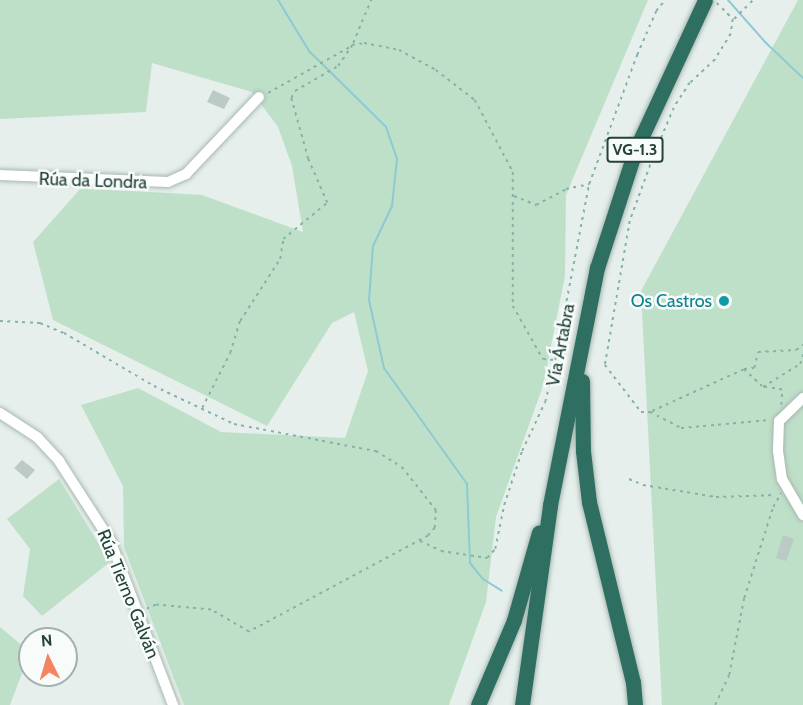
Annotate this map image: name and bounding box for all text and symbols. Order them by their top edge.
road number: VG-1.3 [606,137,664,163]
street label: Rúa da Londra [38,168,148,194]
place label: Os Castros [631,290,712,312]
marker: Os Castros [717,294,731,308]
street label: Vía Ártabra [542,302,580,388]
street label: Rúa Tierno Galván [92,526,164,662]
north arrow [18,627,78,687]
text: N [40,631,53,651]

